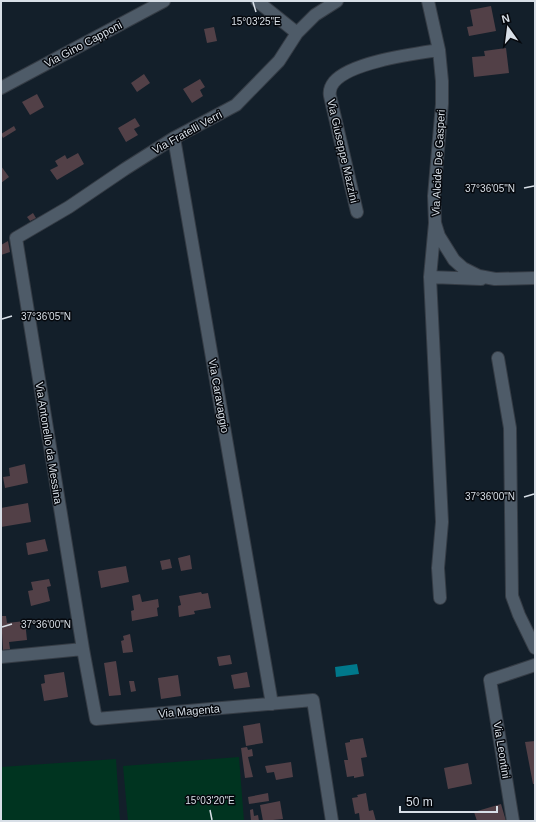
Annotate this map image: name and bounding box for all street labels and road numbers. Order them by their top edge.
street label: Via Gino Capponi [42,19,124,69]
street label: Via Giuseppe Mazzini [325,98,361,204]
street label: Via Fratelli Verri [150,108,224,156]
street label: Via Alcide De Gasperi [429,109,447,217]
street label: Via Caravaggio [207,358,231,434]
street label: Via Antonello da Messina [33,381,65,506]
street label: Via Magenta [158,702,221,720]
street label: Via Leontini [492,721,512,779]

